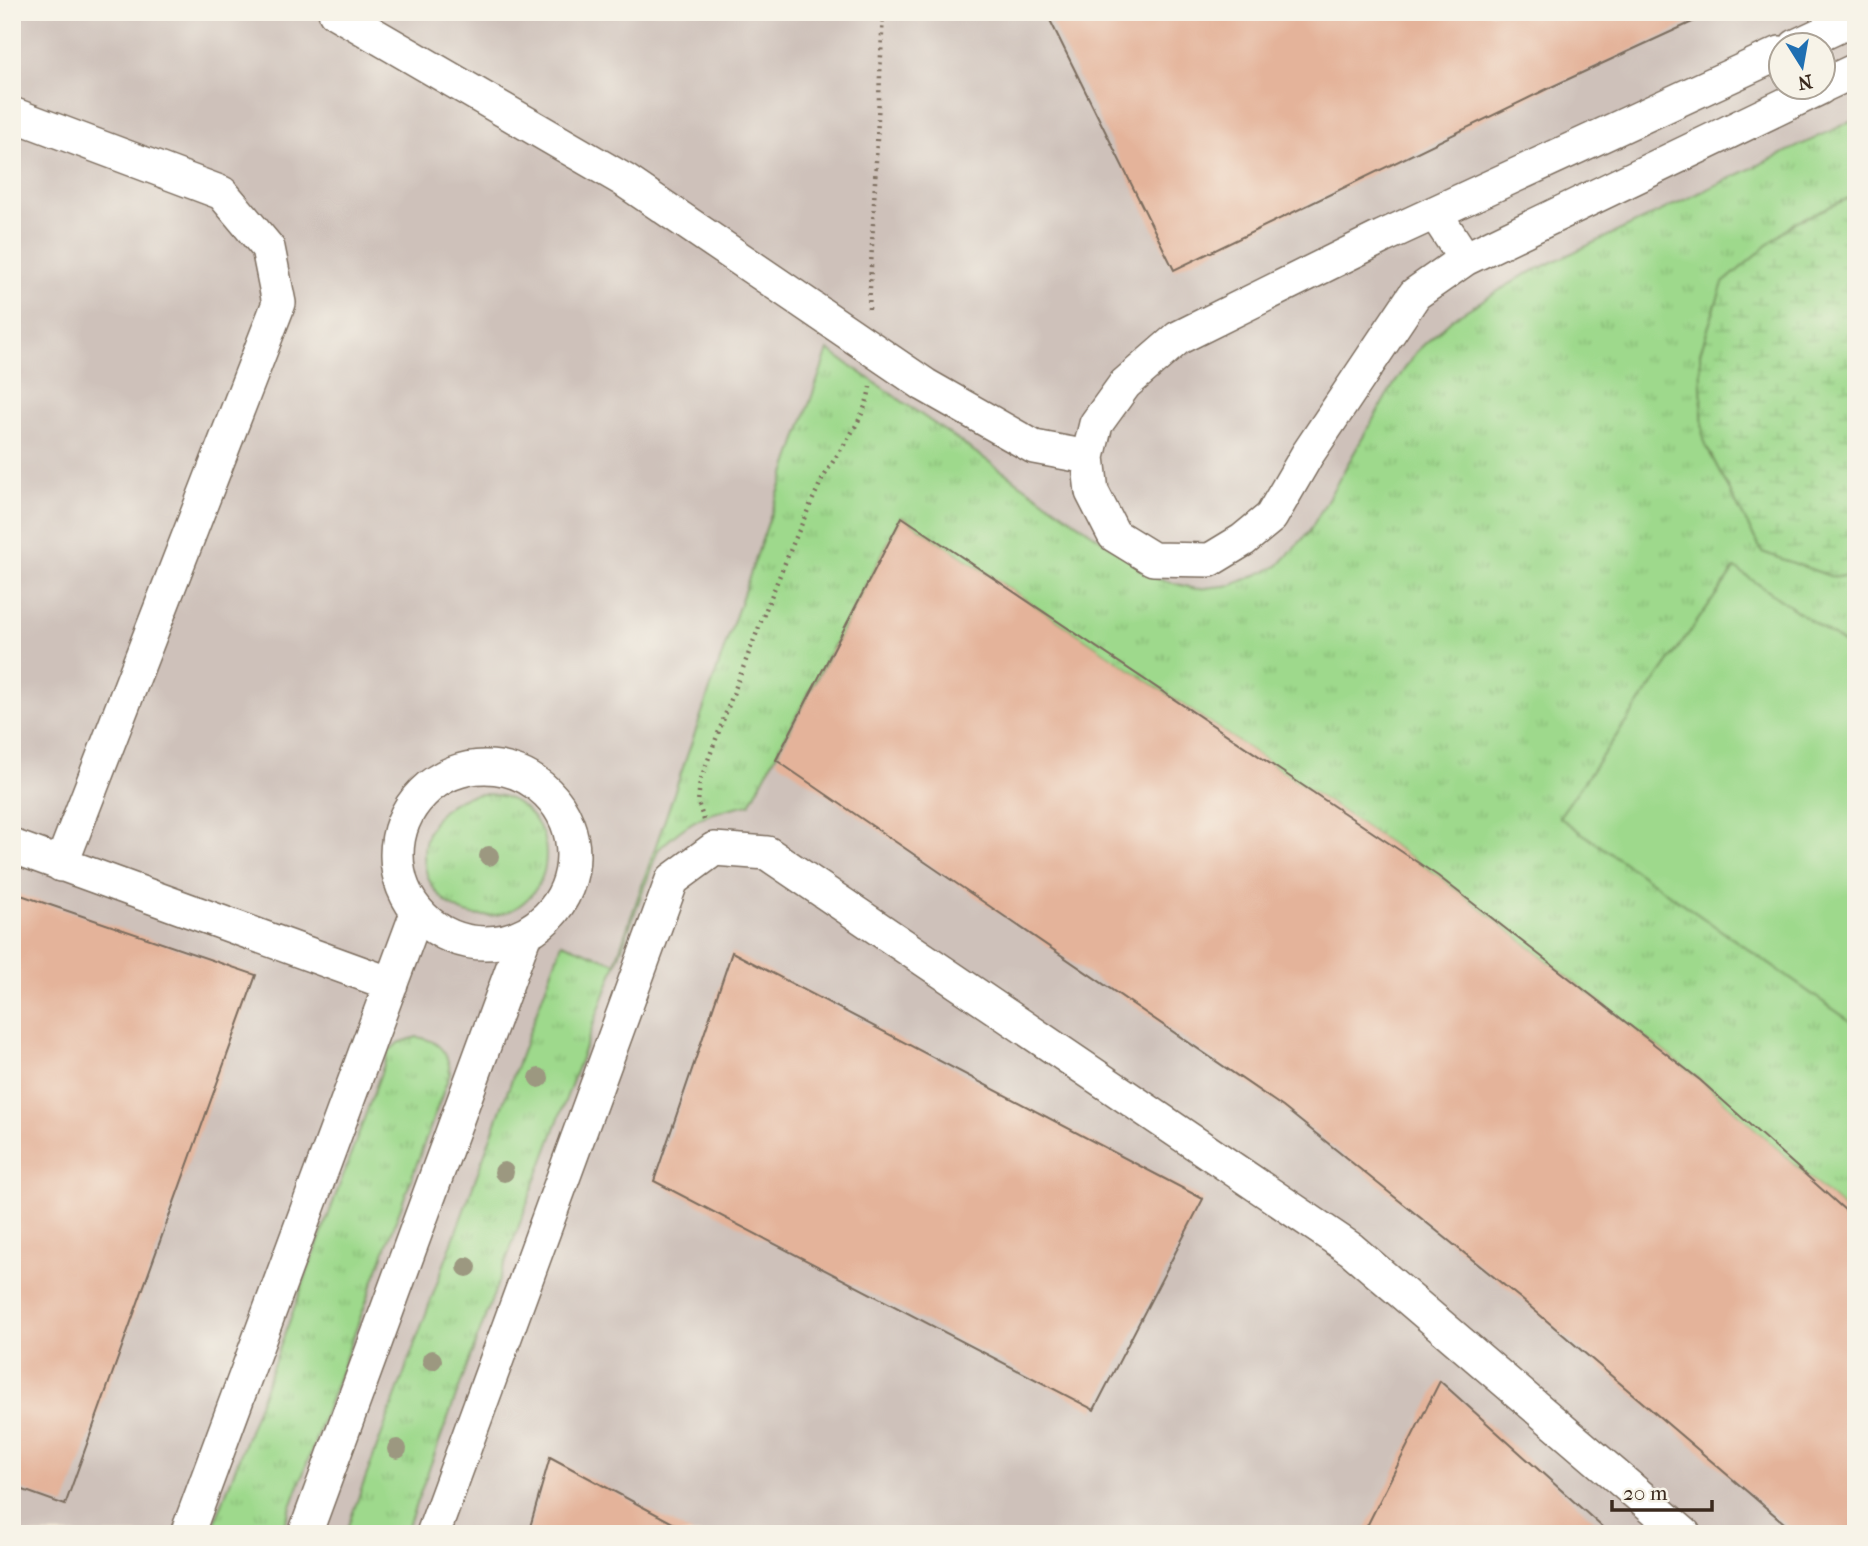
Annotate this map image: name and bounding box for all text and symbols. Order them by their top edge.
north arrow [1766,32,1836,102]
text: N [1795,70,1814,94]
scale bar [1612,1469,1712,1513]
text: 20 m [1623,1481,1668,1505]

